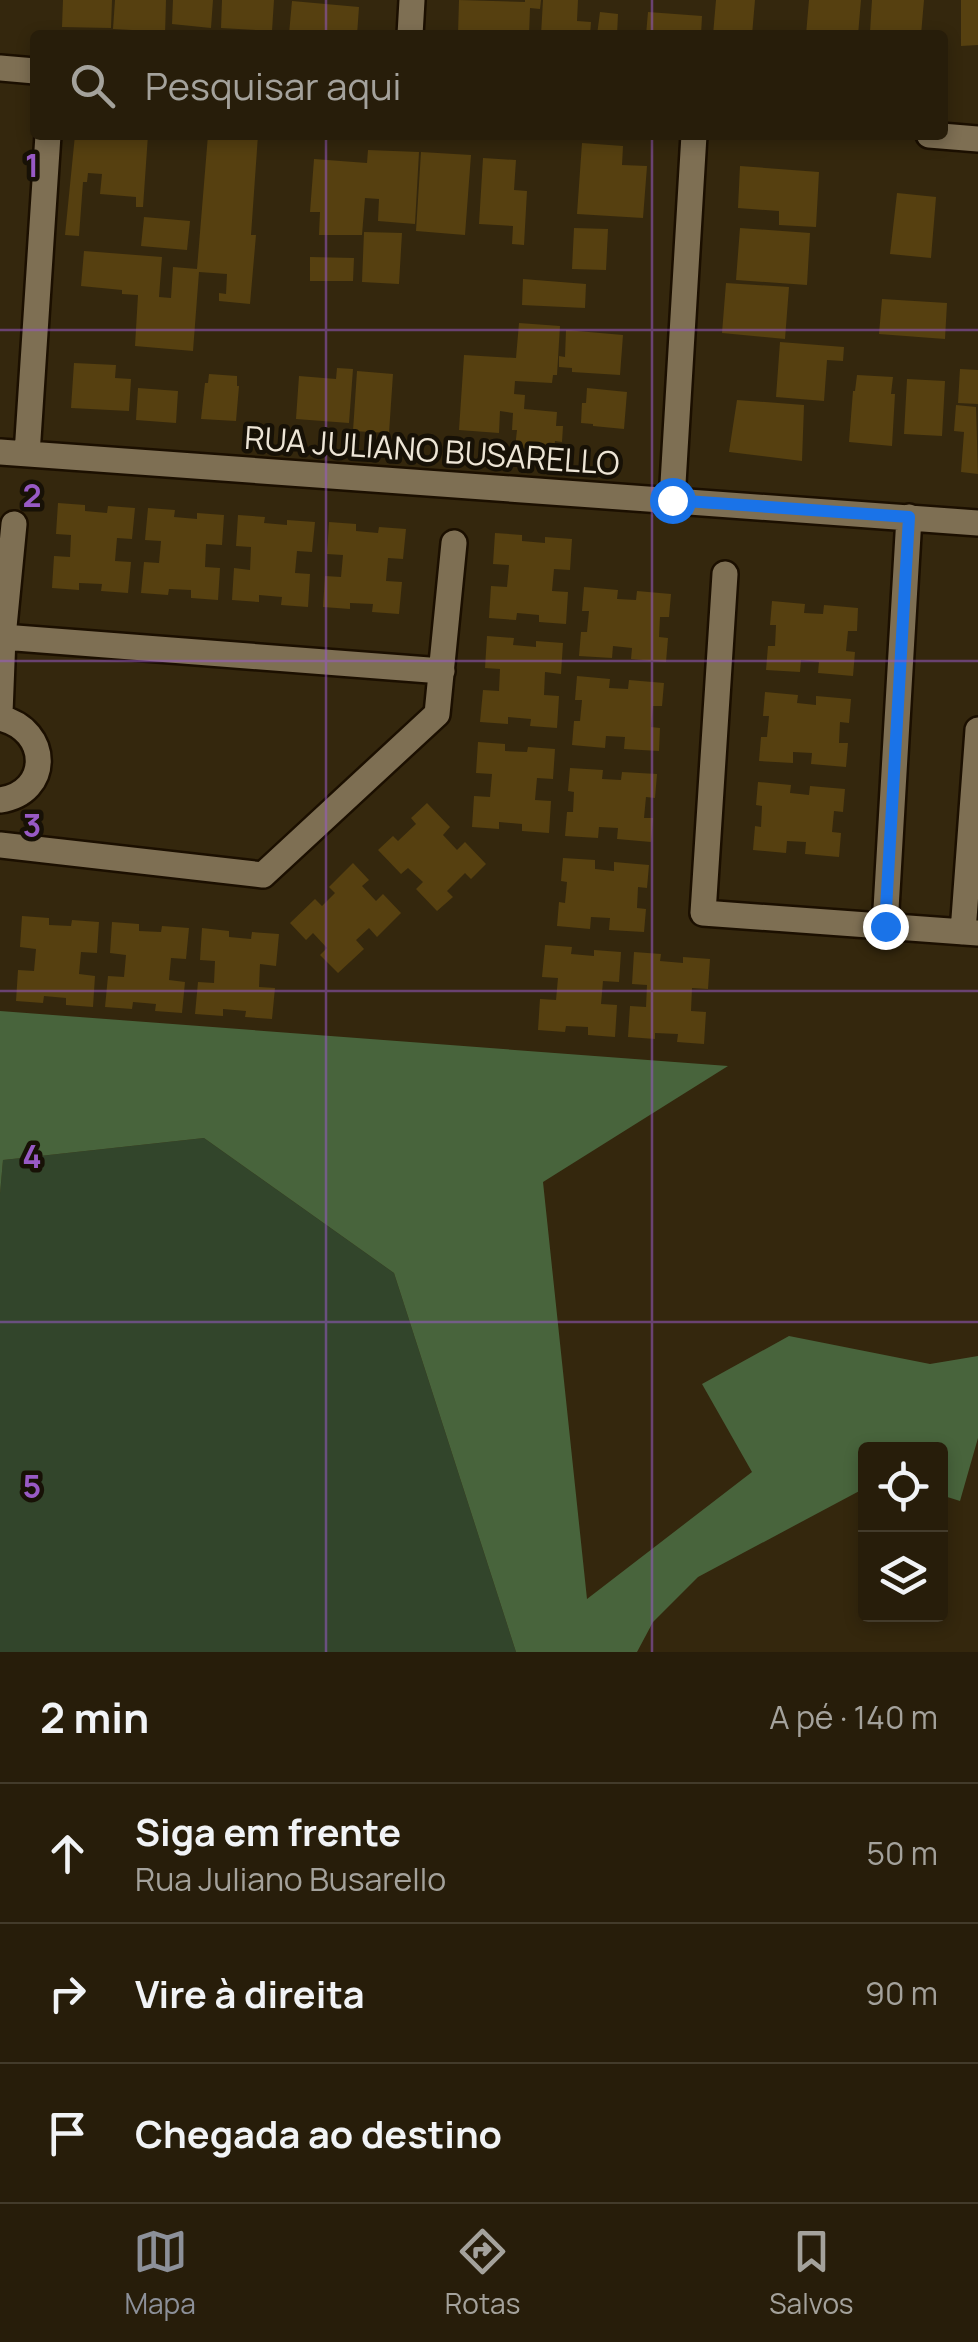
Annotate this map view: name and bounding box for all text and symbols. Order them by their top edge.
search box [30,30,948,140]
icon: search [65,58,120,113]
text: Pesquisar aqui [145,59,401,111]
text: 1 [25,143,39,187]
street label: RUA JULIANO BUSARELLO [243,415,621,485]
text: 2 [22,473,42,517]
route start [650,478,696,524]
text: 3 [23,803,41,847]
route end [863,904,909,950]
text: 4 [22,1134,42,1178]
map controls [858,1442,948,1622]
button: locate [858,1442,948,1532]
text: 5 [23,1464,41,1508]
button: layers [858,1532,948,1622]
text: 2 min [40,1688,149,1746]
text: A pé · 140 m [769,1695,938,1739]
text: Siga em frente [135,1805,401,1857]
icon: ahead [40,1826,95,1881]
text: 50 m [866,1831,938,1875]
text: Rua Juliano Busarello [135,1857,446,1901]
icon: right [40,1966,95,2021]
text: Vire à direita [135,1967,365,2019]
text: 90 m [865,1971,938,2015]
icon: arrive [40,2106,95,2161]
text: Chegada ao destino [135,2107,502,2159]
tab: Mapa [124,2224,196,2322]
tab: Rotas [445,2224,520,2322]
tab: Salvos [769,2224,854,2322]

